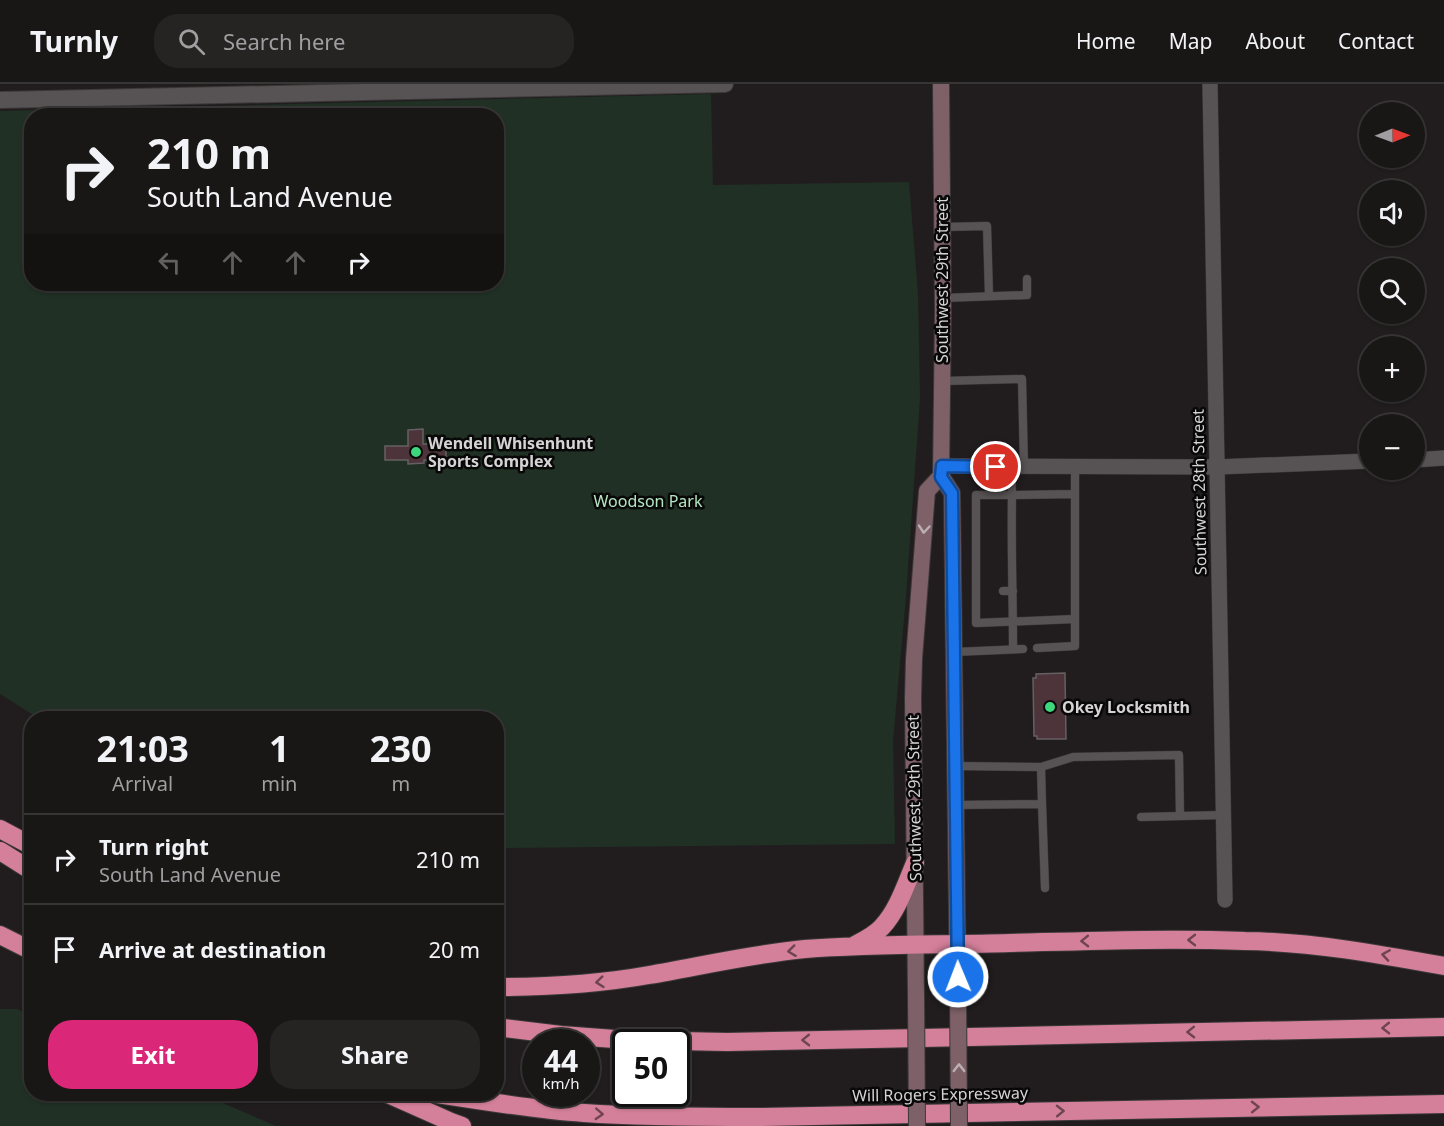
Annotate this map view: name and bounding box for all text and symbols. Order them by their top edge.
search box [154,14,574,68]
text: Turnly [30,22,118,60]
icon: search [175,25,208,58]
text: Search here [223,26,345,56]
text: Home [1076,27,1136,55]
text: Map [1169,27,1212,55]
text: About [1245,27,1305,55]
text: Contact [1338,27,1414,55]
north arrow [1359,102,1425,168]
map controls [1359,102,1425,480]
text: 210 m [147,124,271,181]
icon: right [48,132,126,210]
text: South Land Avenue [147,178,393,215]
button: sound [1359,180,1425,246]
street label: Southwest 29th Street [931,197,953,363]
icon: left [153,246,186,279]
icon: ahead [216,246,249,279]
icon: ahead [279,246,312,279]
icon: right [342,246,375,279]
button: search [1359,258,1425,324]
button: + [1359,336,1425,402]
street label: Southwest 28th Street [1187,409,1211,575]
button: − [1359,414,1425,480]
place label: Wendell Whisenhunt Sports Complex [428,432,593,472]
pin [970,441,1021,492]
marker: Wendell Whisenhunt Sports Complex [409,445,423,459]
icon: arrive [979,450,1012,483]
park label: Woodson Park [594,490,703,512]
one-way arrow [918,524,931,533]
place label: Okey Locksmith [1062,696,1190,718]
marker: Okey Locksmith [1043,700,1057,714]
street label: Southwest 29th Street [902,715,926,881]
text: 21:03 [96,724,189,773]
text: 1 [269,724,290,773]
text: 230 [370,724,432,773]
text: Arrival [112,770,173,797]
text: min [261,770,297,797]
text: m [391,770,410,797]
text: Turn right [99,831,209,861]
icon: right [48,843,81,876]
text: 210 m [416,844,480,874]
text: South Land Avenue [99,861,281,888]
icon: arrive [48,933,81,966]
text: Arrive at destination [99,934,326,964]
text: 20 m [429,934,480,964]
one-way arrow [1188,934,1197,946]
one-way arrow [1080,935,1089,948]
one-way arrow [788,944,797,957]
position arrow [926,945,990,1009]
one-way arrow [1382,950,1391,962]
one-way arrow [595,975,604,988]
button: Exit [48,1020,258,1089]
button: Share [270,1020,480,1089]
one-way arrow [1381,1022,1390,1034]
one-way arrow [1186,1026,1195,1038]
speed limit sign: 50 [612,1029,690,1107]
one-way arrow [802,1034,811,1046]
text: 44 [544,1040,578,1081]
one-way arrow [953,1063,965,1072]
text: km/h [543,1073,579,1093]
street label: Will Rogers Expressway [852,1081,1029,1107]
one-way arrow [1250,1101,1259,1114]
one-way arrow [1055,1105,1064,1118]
one-way arrow [595,1108,604,1121]

